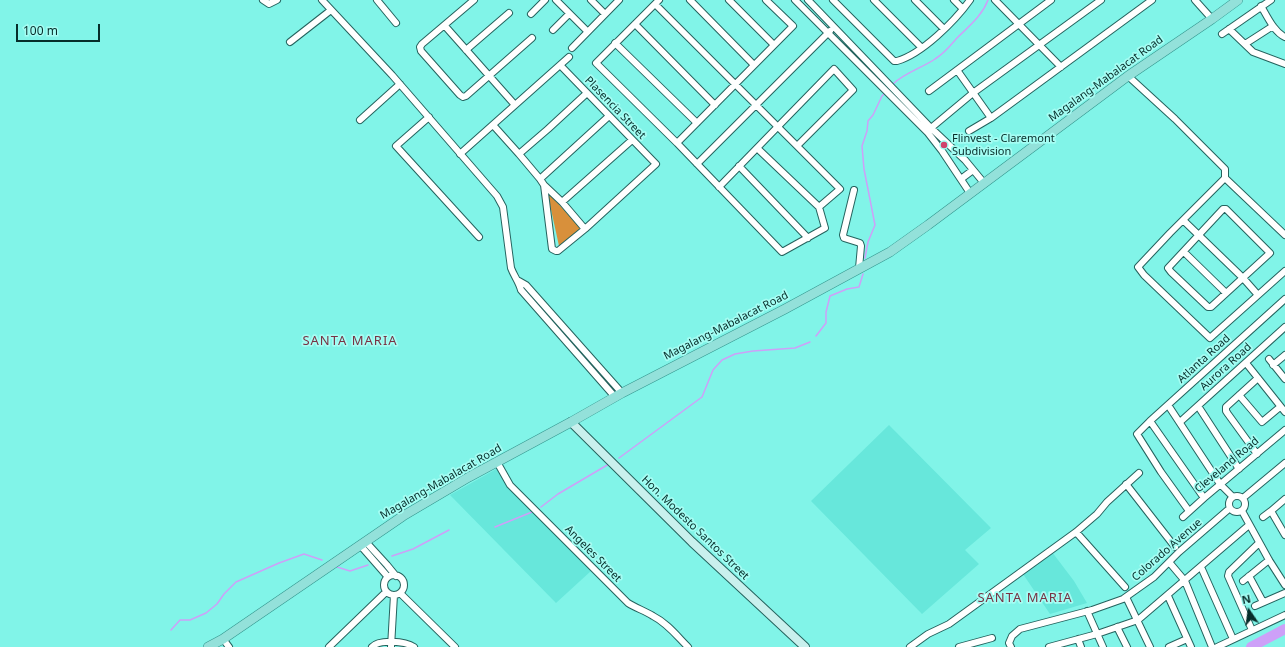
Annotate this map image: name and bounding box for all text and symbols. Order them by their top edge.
scale bar [18,16,102,42]
text: 100 m [23,22,58,39]
street label: Magalang-Mabalacat Road [1046,33,1166,125]
street label: Plasencia Street [582,74,648,142]
place label: Flinvest - Claremont Subdivision [952,132,1055,158]
marker: Flinvest - Claremont Subdivision [939,140,949,150]
street label: Magalang-Mabalacat Road [662,289,790,363]
street label: Atlanta Road [1175,332,1233,386]
district label: SANTA MARIA [302,333,398,349]
street label: Aurora Road [1198,340,1254,394]
street label: Cleveland Road [1192,434,1262,496]
street label: Magalang-Mabalacat Road [378,442,504,522]
street label: Hon. Modesto Santos Street [639,473,751,583]
street label: Colorado Avenue [1129,516,1205,584]
street label: Angeles Street [562,523,624,585]
district label: SANTA MARIA [977,590,1073,606]
north arrow [1229,591,1269,631]
text: N [1240,591,1252,607]

